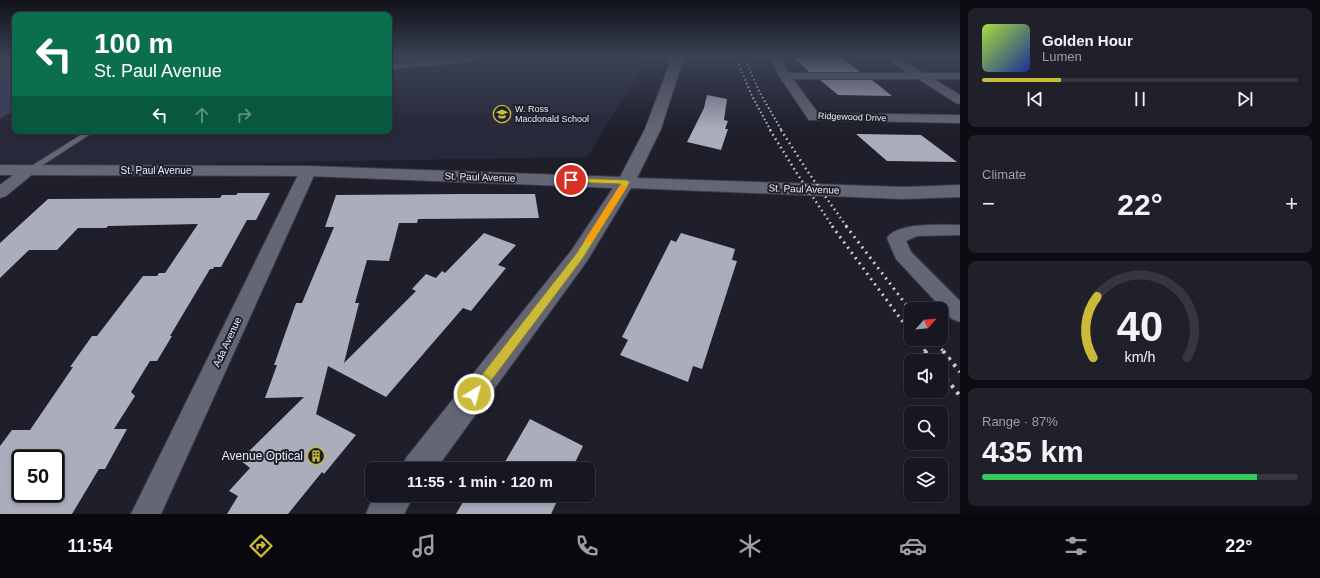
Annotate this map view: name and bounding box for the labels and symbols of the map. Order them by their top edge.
school or university icon: W. Ross Macdonald School [492,104,512,124]
place label: W. Ross Macdonald School [515,104,589,124]
street label: Ridgewood Drive [818,111,886,123]
pin [554,163,588,197]
street label: St. Paul Avenue [121,165,192,176]
street label: St. Paul Avenue [444,170,516,184]
street label: St. Paul Avenue [768,182,840,196]
north arrow [904,302,948,346]
street label: Ada Avenue [211,315,244,369]
position arrow [453,373,495,415]
building icon: Avenue Optical [306,446,326,466]
place label: Avenue Optical [222,449,303,463]
speed limit sign: 50 [12,450,64,502]

